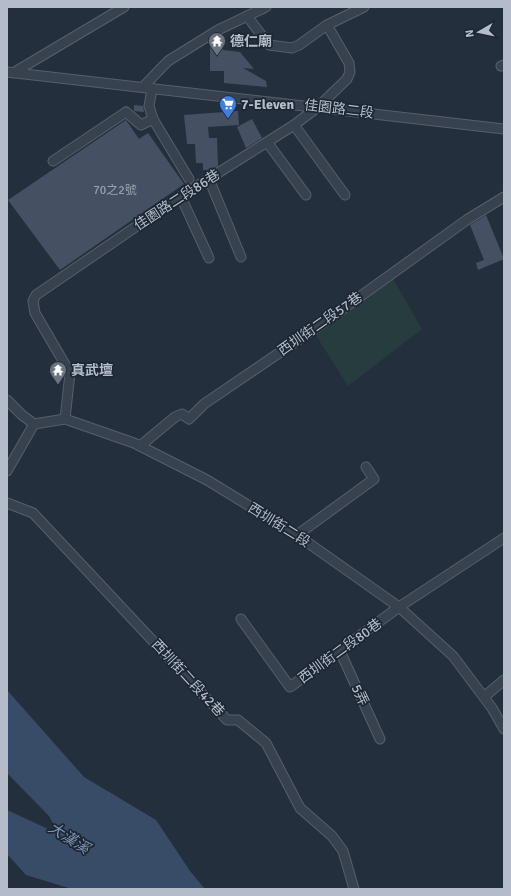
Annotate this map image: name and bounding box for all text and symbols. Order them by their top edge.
north arrow [459,12,499,52]
text: N [463,29,477,38]
temple icon: 德仁廟 [207,31,227,56]
place label: 德仁廟 [230,33,272,50]
supermarket icon: 7-Eleven [218,94,238,119]
place label: 7-Eleven [241,96,294,113]
street label: 佳園路二段 [303,96,375,122]
street label: 佳園路二段86巷 [131,166,223,234]
house number: 70之2號 [93,183,137,198]
street label: 西圳街二段57巷 [275,289,365,359]
temple icon: 真武壇 [48,360,68,385]
place label: 真武壇 [71,362,113,379]
street label: 西圳街二段 [245,499,313,551]
street label: 西圳街二段80巷 [295,615,385,687]
street label: 西圳街二段42巷 [148,636,228,720]
street label: 5弄 [348,682,372,708]
water label: 大漢溪 [45,818,95,859]

